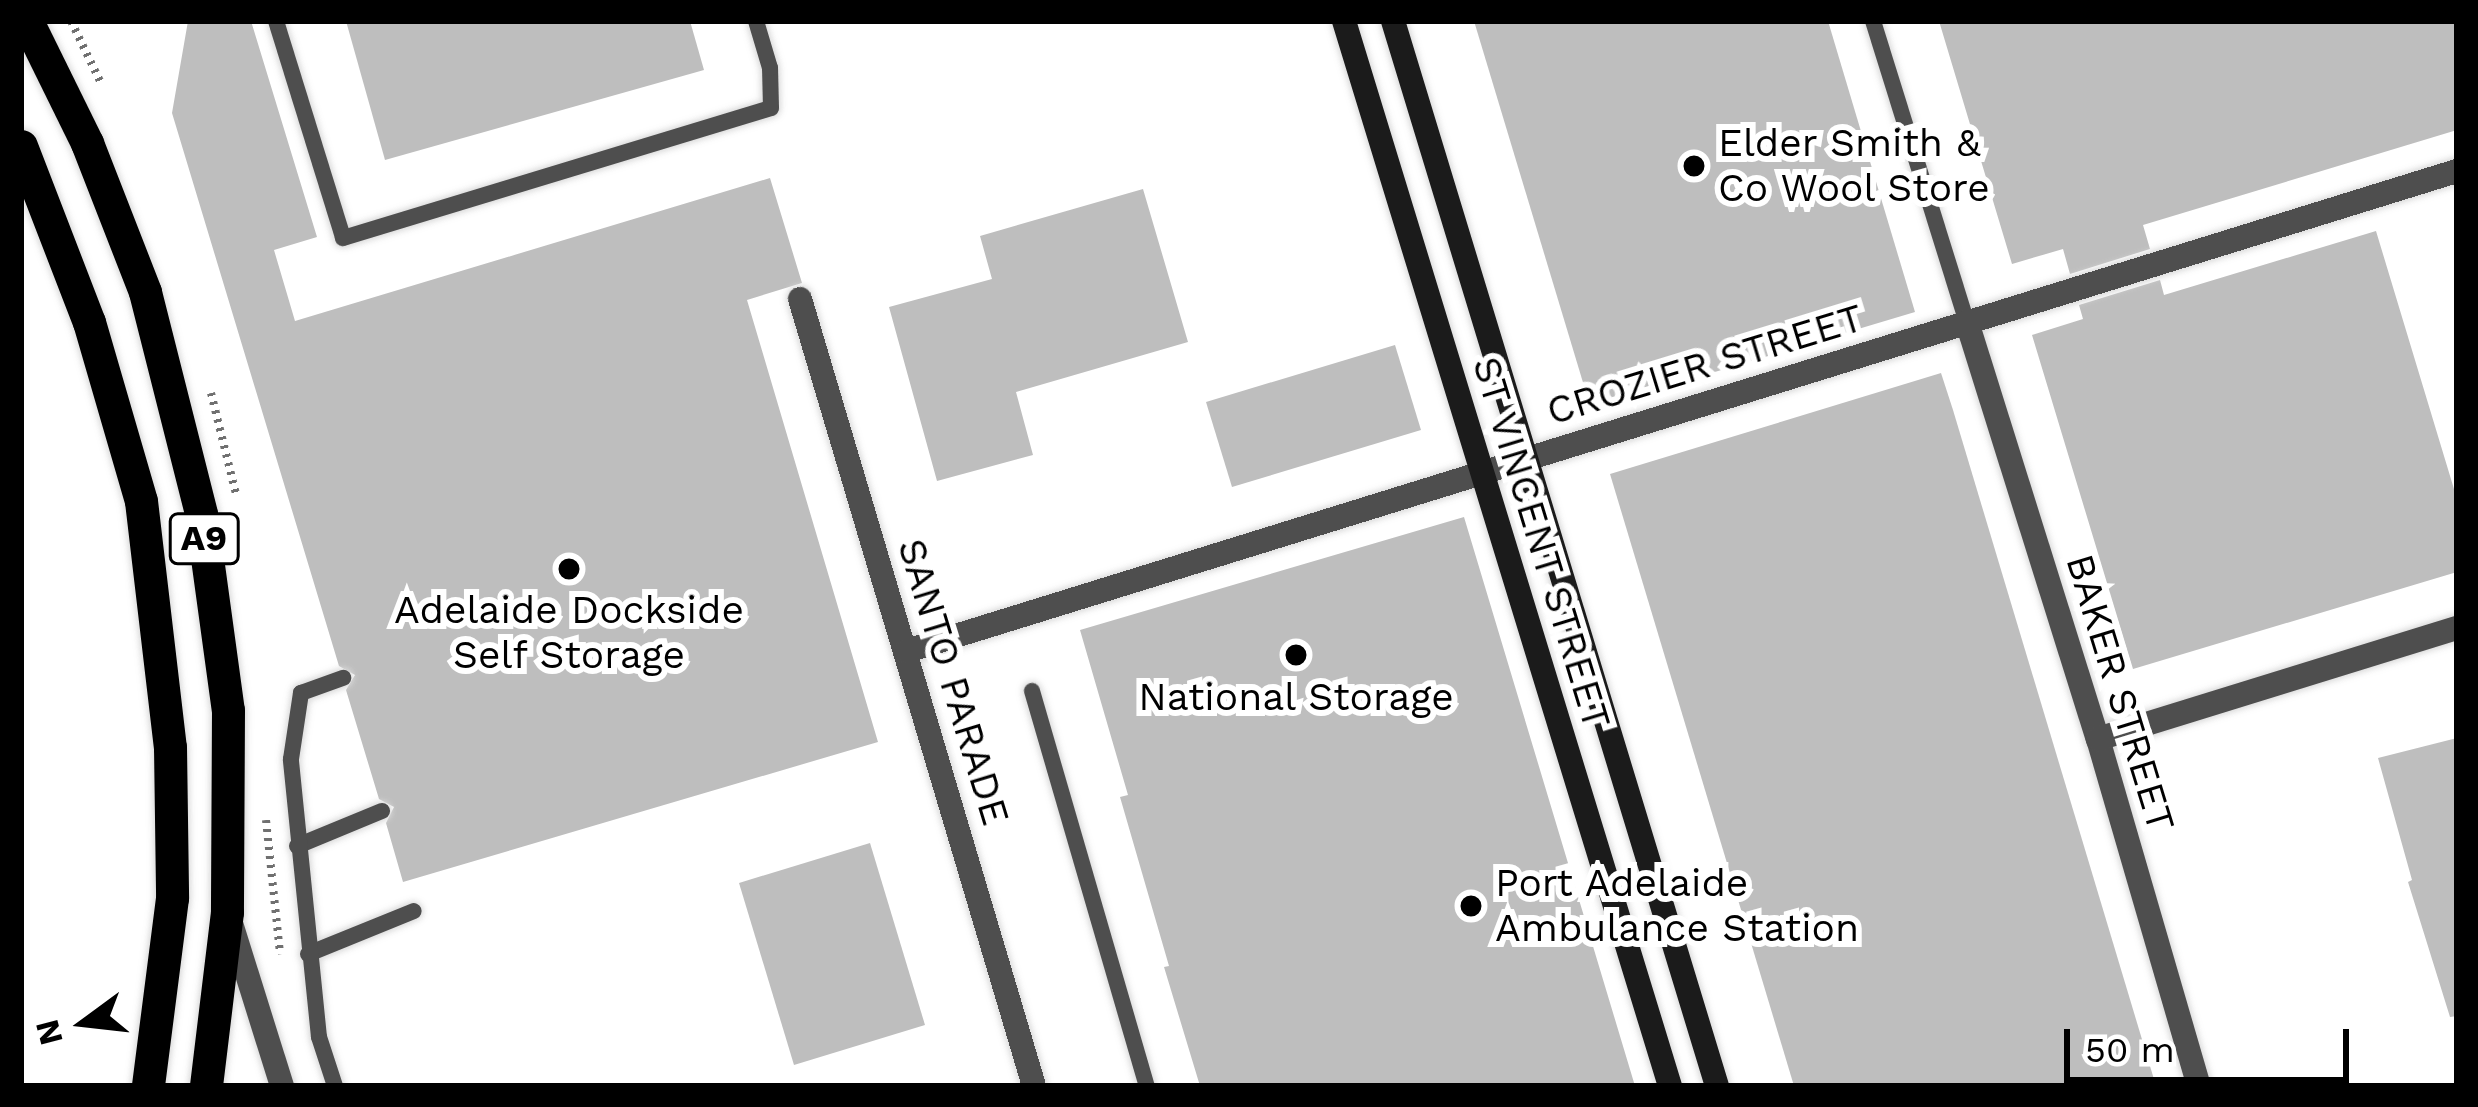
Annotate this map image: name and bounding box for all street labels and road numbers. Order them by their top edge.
street label: CROZIER STREET [1541,295,1869,435]
street label: ST VINCENT STREET [1462,350,1620,736]
road number: A9 [168,509,240,569]
street label: SANTO PARADE [887,533,1019,831]
street label: BAKER STREET [2056,549,2184,837]

